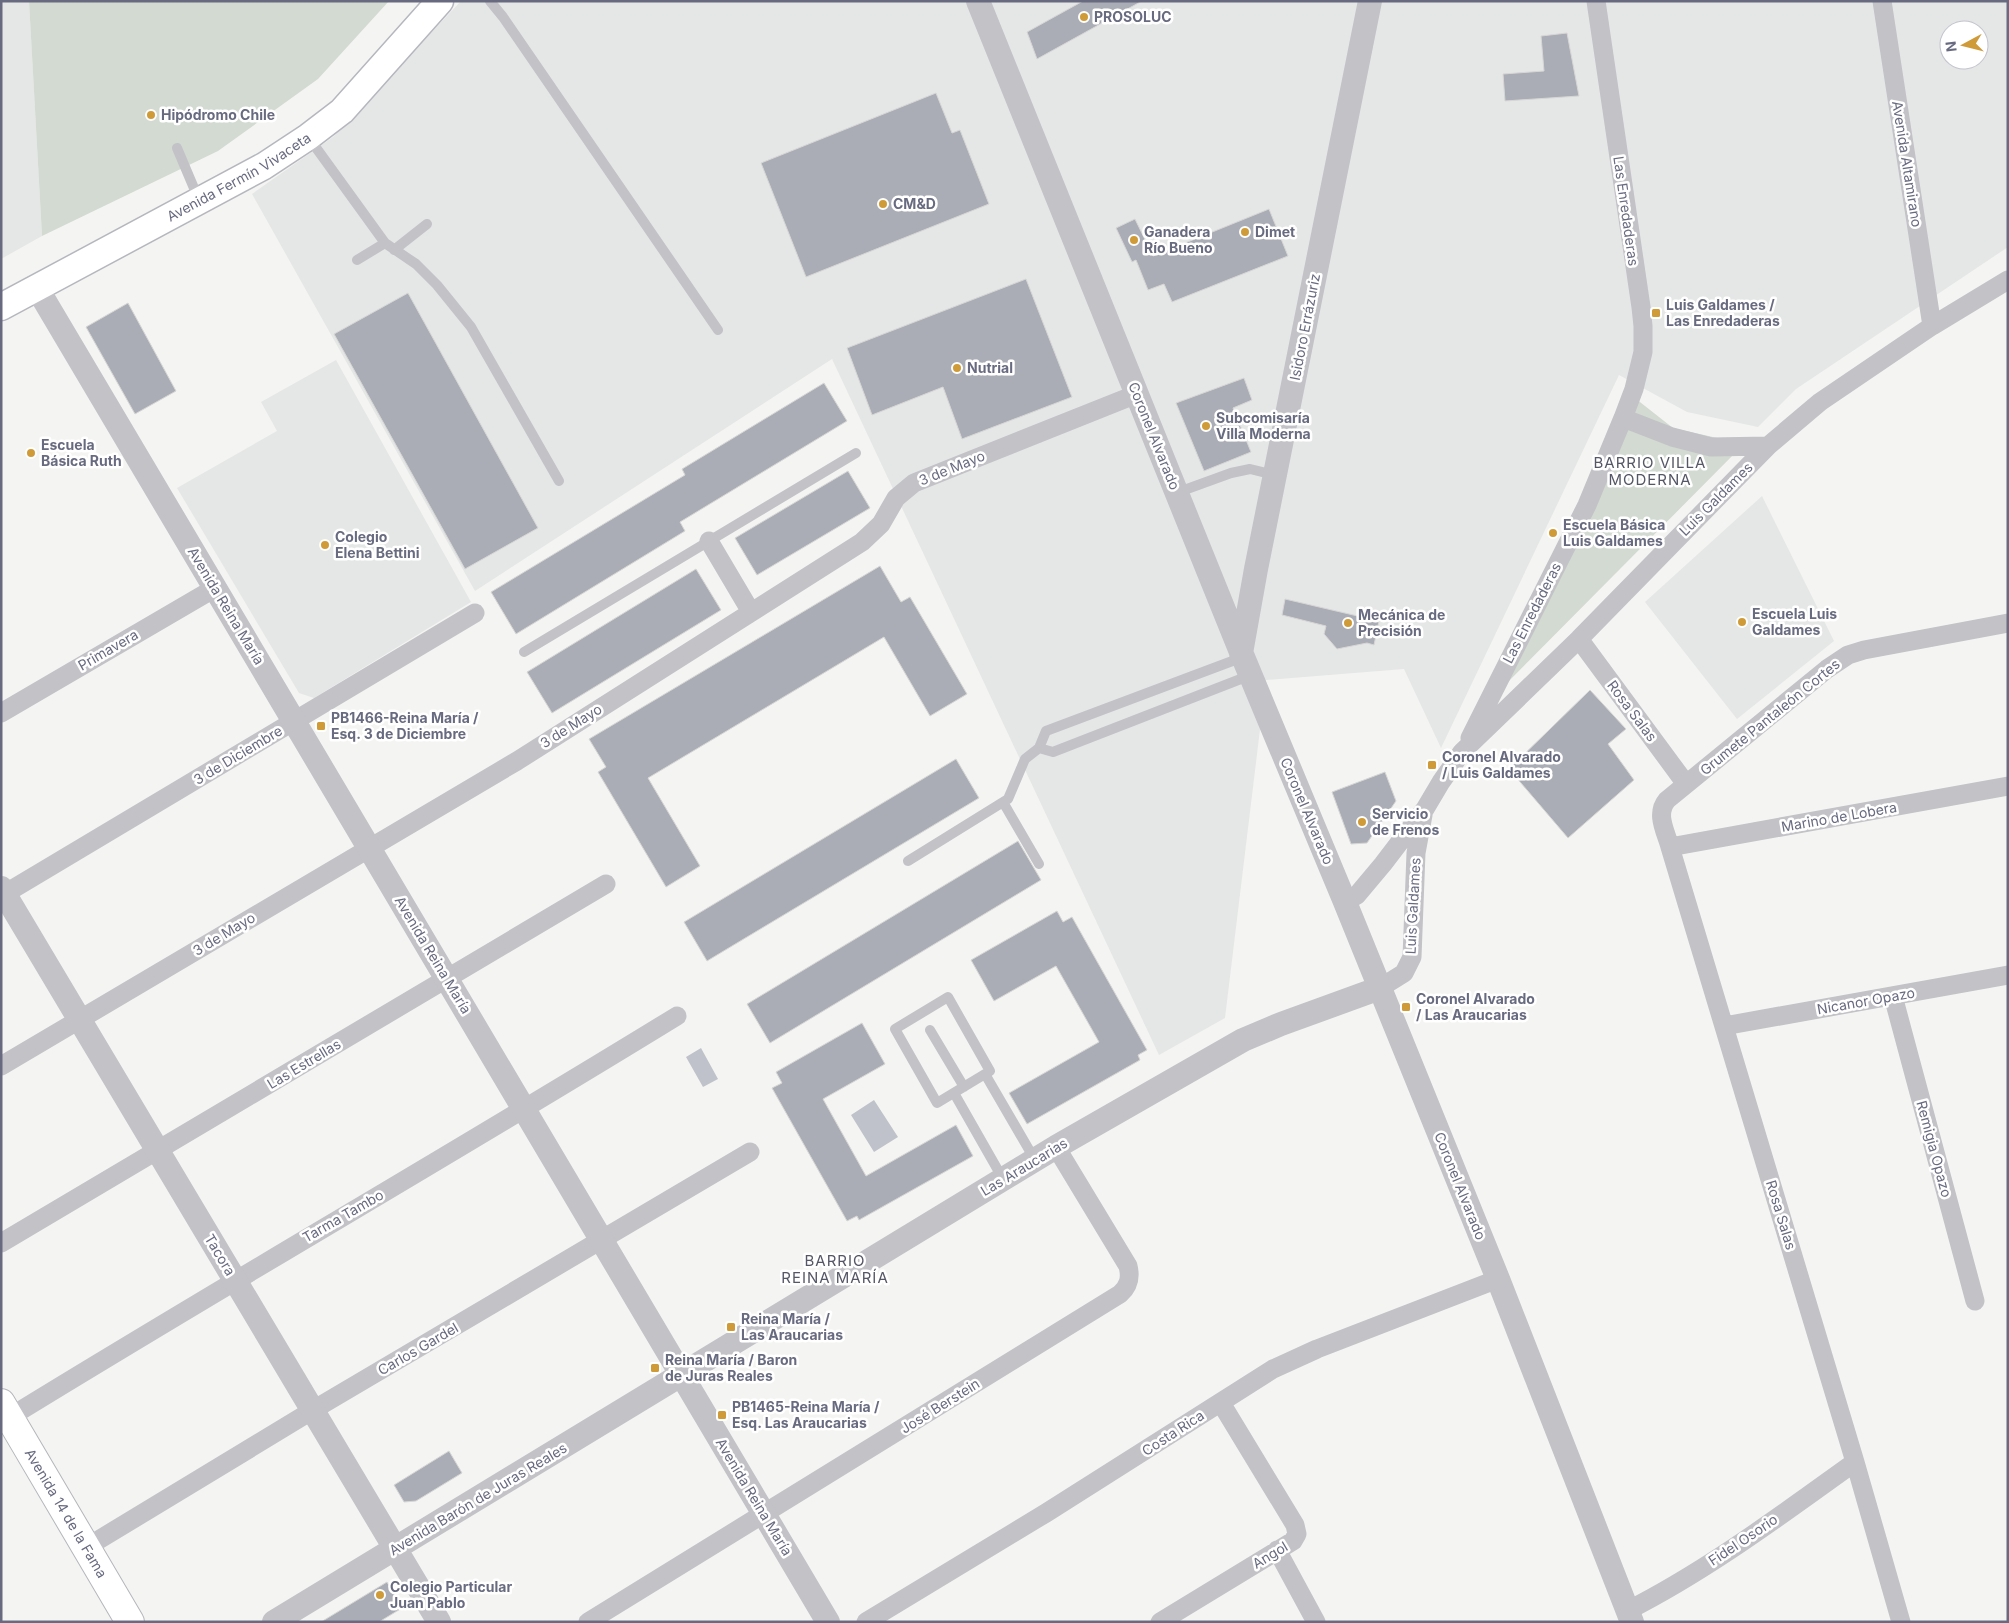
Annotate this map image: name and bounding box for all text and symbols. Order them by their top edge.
place label: PROSOLUC [1094,8,1172,25]
marker: PROSOLUC [1078,11,1090,23]
north arrow [1939,20,1989,70]
text: N [1942,40,1960,53]
street label: Avenida Altamirano [1889,100,1926,228]
place label: Hipódromo Chile [161,106,275,123]
marker: Hipódromo Chile [145,109,157,121]
street label: Avenida Fermín Vivaceta [164,129,314,225]
street label: Las Enredaderas [1610,155,1643,267]
place label: CM&D [893,195,936,212]
marker: CM&D [877,198,889,210]
place label: Ganadera Río Bueno [1144,223,1213,256]
place label: Dimet [1255,223,1295,240]
marker: Dimet [1239,226,1251,238]
marker: Ganadera Río Bueno [1128,234,1140,246]
street label: Isidoro Errázuriz [1286,272,1323,382]
place label: Luis Galdames / Las Enredaderas [1666,296,1780,329]
marker: Luis Galdames / Las Enredaderas [1650,307,1662,319]
place label: Nutrial [967,359,1013,376]
marker: Nutrial [951,362,963,374]
street label: Coronel Alvarado [1125,379,1184,492]
place label: Subcomisaría Villa Moderna [1216,409,1311,442]
marker: Subcomisaría Villa Moderna [1200,420,1212,432]
place label: Escuela Básica Ruth [41,436,122,469]
marker: Escuela Básica Ruth [25,447,37,459]
street label: 3 de Mayo [916,447,987,488]
district label: BARRIO VILLA MODERNA [1594,453,1706,489]
street label: Luis Galdames [1675,458,1756,539]
place label: Escuela Básica Luis Galdames [1563,516,1665,549]
marker: Escuela Básica Luis Galdames [1547,527,1559,539]
place label: Colegio Elena Bettini [335,528,420,561]
marker: Colegio Elena Bettini [319,539,331,551]
street label: Avenida Reina María [185,544,268,668]
street label: Las Enredaderas [1499,560,1564,666]
place label: Escuela Luis Galdames [1752,605,1837,638]
place label: Mecánica de Precisión [1358,606,1445,639]
marker: Escuela Luis Galdames [1736,616,1748,628]
marker: Mecánica de Precisión [1342,617,1354,629]
street label: Primavera [75,626,141,674]
street label: Grumete Pantaleón Cortes [1696,655,1843,778]
street label: Rosa Salas [1604,677,1661,745]
street label: 3 de Mayo [537,700,605,751]
place label: PB1466-Reina María / Esq. 3 de Diciembre [331,709,479,742]
marker: PB1466-Reina María / Esq. 3 de Diciembre [315,720,327,732]
street label: 3 de Diciembre [190,721,285,788]
place label: Coronel Alvarado / Luis Galdames [1442,748,1561,781]
street label: Coronel Alvarado [1277,755,1338,867]
marker: Coronel Alvarado / Luis Galdames [1426,759,1438,771]
street label: Marino de Lobera [1780,798,1898,835]
place label: Servicio de Frenos [1372,805,1439,838]
marker: Servicio de Frenos [1356,816,1368,828]
street label: Luis Galdames [1401,857,1424,955]
street label: Avenida Reina María [392,893,475,1017]
street label: 3 de Mayo [190,908,258,959]
street label: Nicanor Opazo [1816,984,1916,1017]
place label: Coronel Alvarado / Las Araucarias [1416,990,1535,1023]
marker: Coronel Alvarado / Las Araucarias [1400,1001,1412,1013]
street label: Las Estrellas [264,1035,344,1092]
street label: Remigia Opazo [1913,1099,1956,1199]
street label: Coronel Alvarado [1431,1129,1490,1242]
street label: Las Araucarias [977,1134,1070,1199]
street label: Rosa Salas [1763,1178,1800,1252]
street label: Tarma Tambo [299,1186,386,1246]
street label: Tacora [201,1231,239,1279]
district label: BARRIO REINA MARÍA [781,1251,889,1287]
place label: Reina María / Las Araucarias [741,1310,843,1343]
street label: Carlos Gardel [374,1319,461,1378]
marker: Reina María / Las Araucarias [725,1321,737,1333]
place label: Reina María / Baron de Juras Reales [665,1351,797,1384]
marker: Reina María / Baron de Juras Reales [649,1362,661,1374]
street label: José Berstein [897,1374,982,1437]
place label: PB1465-Reina María / Esq. Las Araucarias [732,1398,880,1431]
street label: Costa Rica [1138,1406,1207,1459]
marker: PB1465-Reina María / Esq. Las Araucarias [716,1409,728,1421]
street label: Avenida Reina María [713,1435,796,1559]
street label: Avenida Barón de Juras Reales [386,1439,570,1559]
street label: Avenida 14 de la Fama [22,1445,111,1581]
street label: Fidel Osorio [1705,1510,1780,1569]
street label: Angol [1249,1537,1291,1572]
place label: Colegio Particular Juan Pablo [390,1578,512,1611]
marker: Colegio Particular Juan Pablo [374,1589,386,1601]

